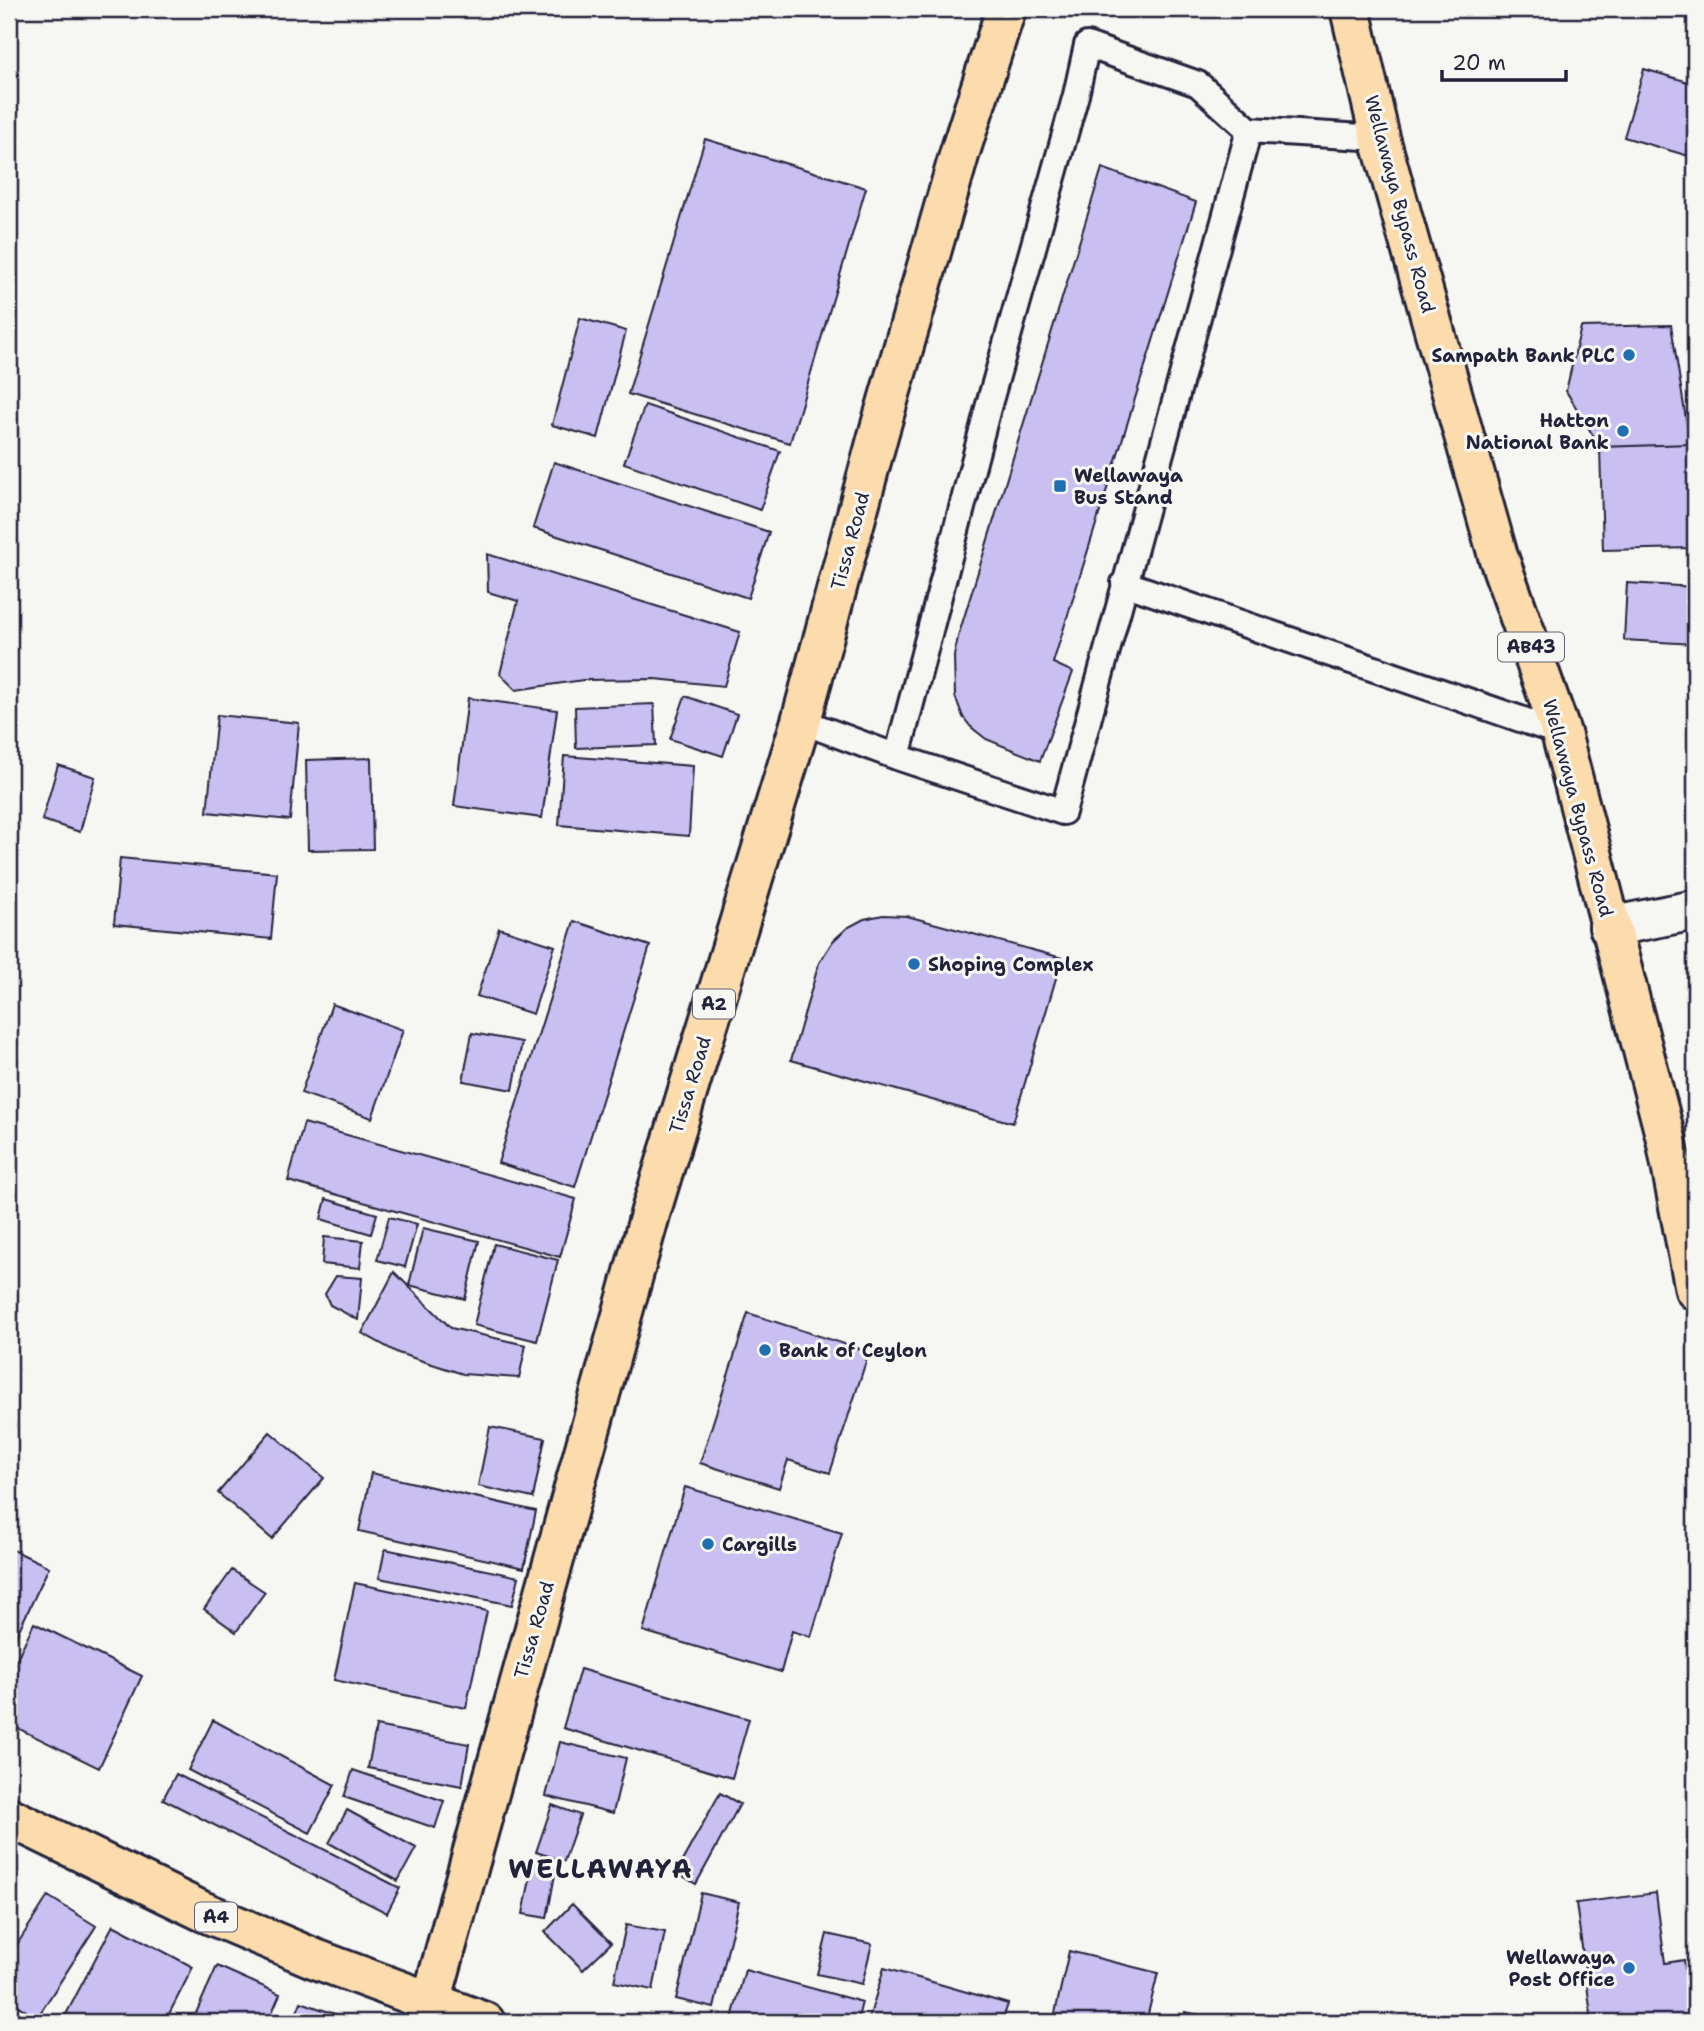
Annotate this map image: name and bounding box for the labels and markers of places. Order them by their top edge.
place label: Sampath Bank PLC [1431,343,1615,368]
marker: Sampath Bank PLC [1621,347,1637,363]
place label: Hatton National Bank [1466,408,1609,455]
marker: Hatton National Bank [1615,423,1631,439]
place label: Wellawaya Bus Stand [1074,463,1183,510]
marker: Wellawaya Bus Stand [1052,478,1068,494]
place label: Shoping Complex [928,952,1094,977]
marker: Shoping Complex [906,956,922,972]
place label: Bank of Ceylon [779,1338,927,1363]
marker: Bank of Ceylon [757,1342,773,1358]
place label: Cargills [722,1532,797,1557]
marker: Cargills [700,1536,716,1552]
place label: Wellawaya Post Office [1506,1945,1615,1992]
marker: Wellawaya Post Office [1621,1960,1637,1976]

